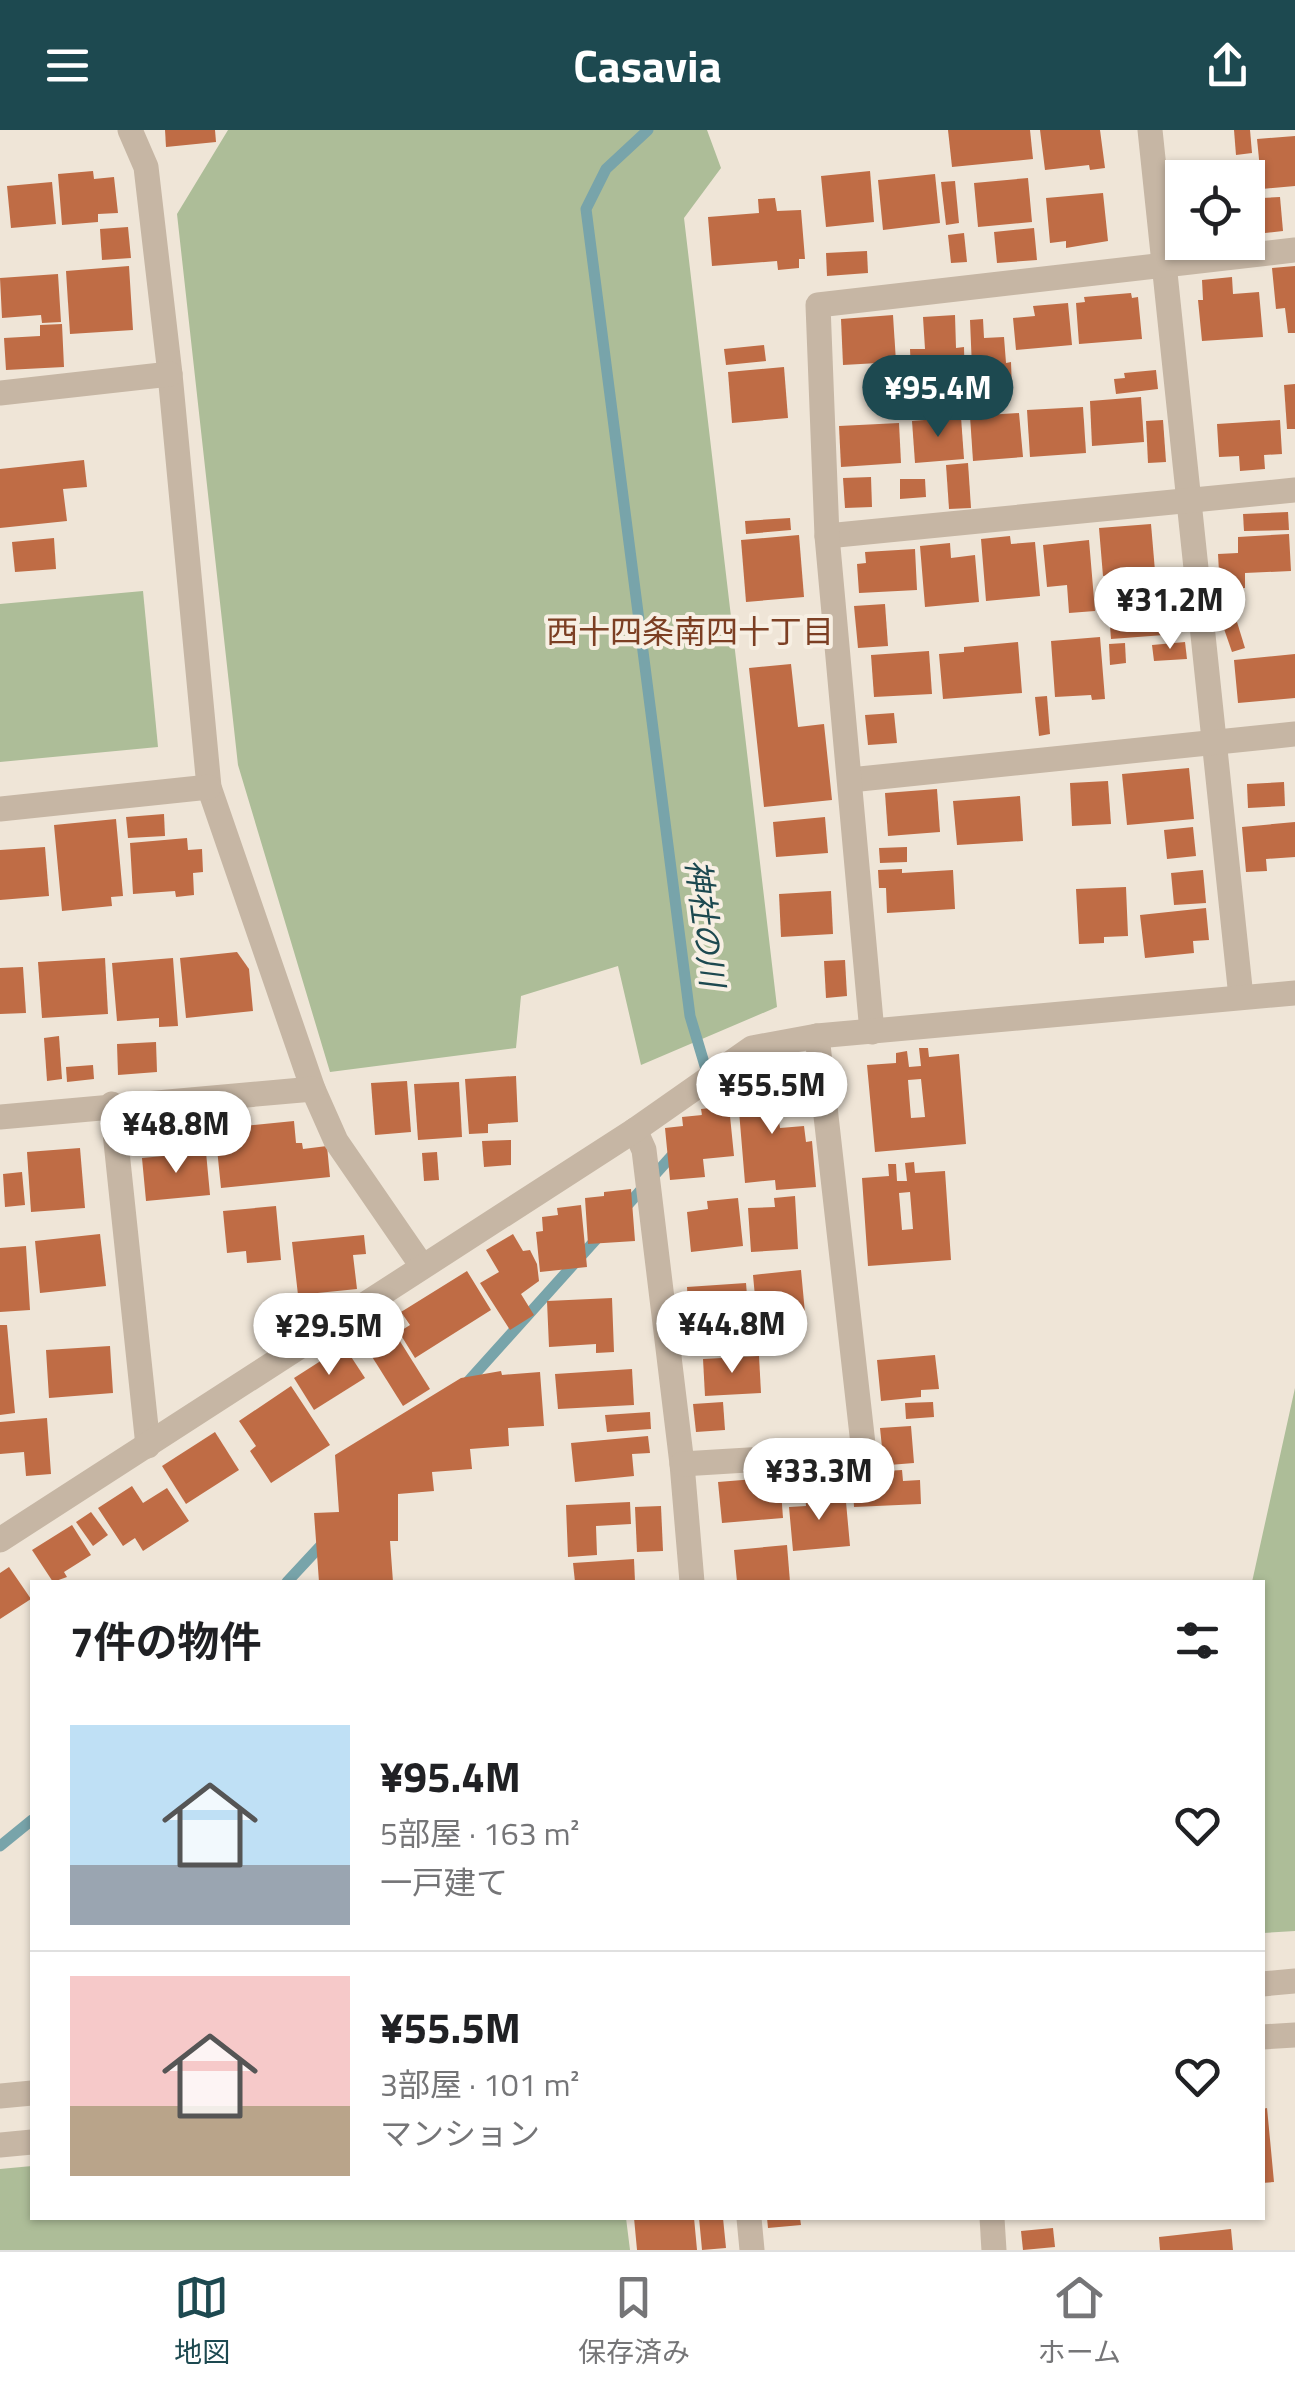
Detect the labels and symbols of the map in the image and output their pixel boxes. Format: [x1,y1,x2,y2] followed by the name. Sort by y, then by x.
[857,355,1019,440] pin: ¥95.4M
[1089,567,1251,652] pin: ¥31.2M
[546,607,834,655] district label: 西十四条南四十丁目
[674,856,738,992] water label: 神社の川
[691,1052,853,1137] pin: ¥55.5M
[95,1091,257,1176] pin: ¥48.8M
[651,1291,813,1376] pin: ¥44.8M
[248,1293,410,1378] pin: ¥29.5M
[738,1438,900,1523] pin: ¥33.3M

